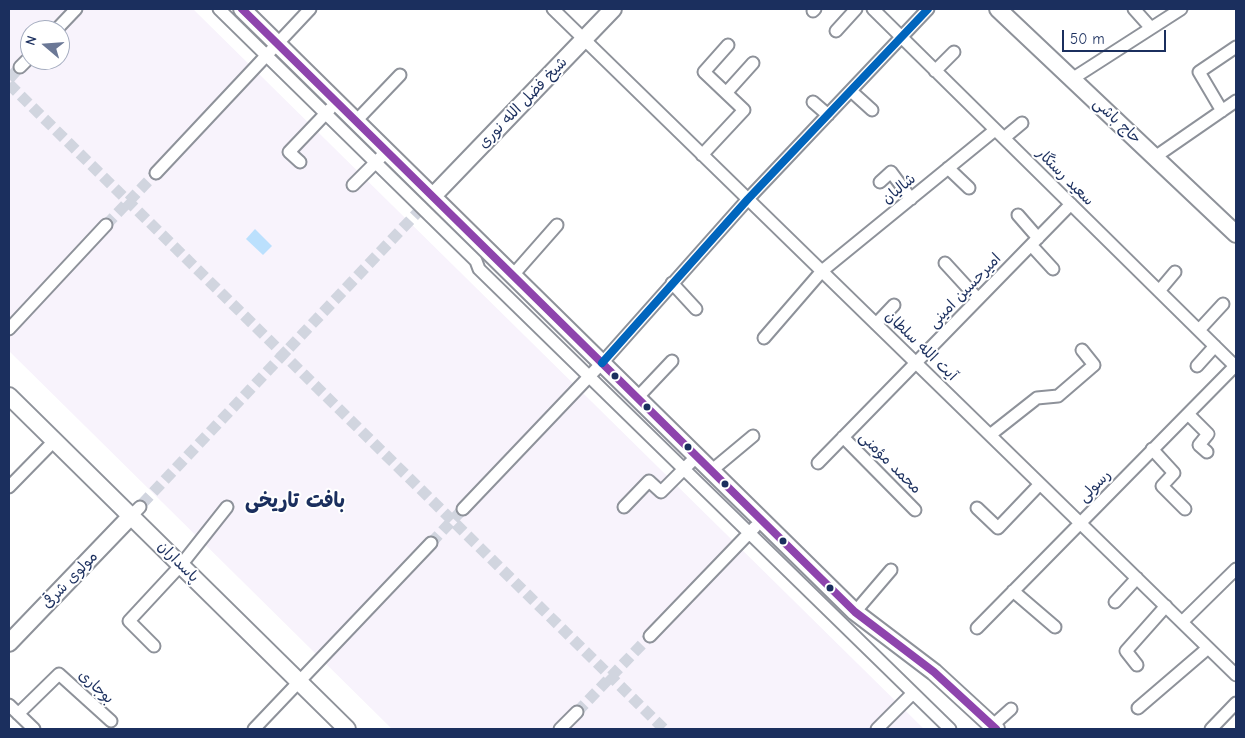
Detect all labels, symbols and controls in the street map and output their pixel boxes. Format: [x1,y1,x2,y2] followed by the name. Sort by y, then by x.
[20,20,70,70] north arrow
[1065,20,1169,52] scale bar
[1070,30,1105,48] text: 50 m
[22,34,41,47] text: N
[475,54,571,152] street label: شیخ فضل الله نوری
[1089,94,1145,148] street label: حاج باشی
[1032,144,1098,210] street label: سعید رستگار
[879,170,919,208] street label: شالیان
[925,250,1005,332] street label: امیرحسین امینی
[881,307,961,385] street label: آیت الله سلطان
[610,371,620,381] unlabelled marker
[642,402,652,412] unlabelled marker
[855,428,925,498] street label: محمد مؤمنی
[683,442,693,452] unlabelled marker
[1075,466,1115,506] street label: رسولی
[720,479,730,489] unlabelled marker
[245,489,345,513] district label: بافت تاریخی
[778,536,788,546] unlabelled marker
[154,538,202,586] street label: پاسداران
[38,548,102,612] street label: مولوی شرقی
[825,583,835,593] unlabelled marker
[75,666,117,708] street label: بوجاری

